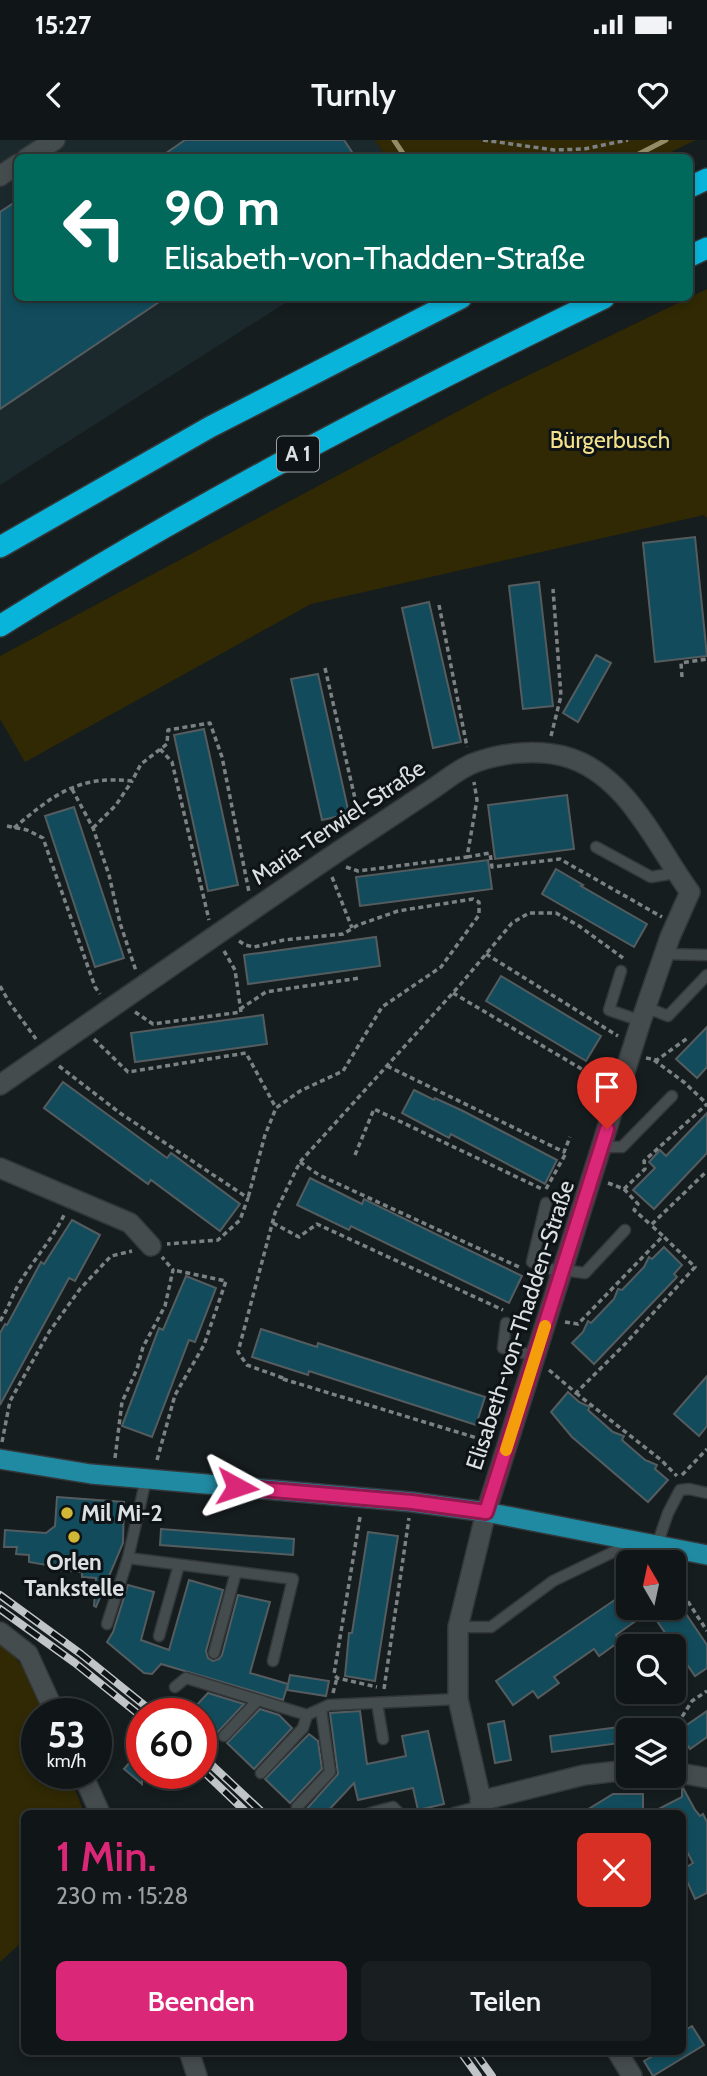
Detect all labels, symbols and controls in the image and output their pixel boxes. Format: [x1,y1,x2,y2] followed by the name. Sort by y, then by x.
[35,9,91,41] text: 15:27
[311,75,396,114] text: Turnly
[35,76,73,114] icon: back
[634,76,672,114] icon: heart
[164,178,280,237] text: 90 m
[49,182,140,273] icon: left
[164,238,585,277] text: Elisabeth-von-Thadden-Straße
[550,426,670,454] park label: Bürgerbusch
[277,436,319,472] road number: A 1
[246,753,430,890] street label: Maria-Terwiel-Straße
[577,1057,637,1129] pin
[588,1068,626,1106] icon: arrive
[460,1177,580,1473] street label: Elisabeth-von-Thadden-Straße
[200,1450,274,1524] position arrow
[81,1499,163,1527] place label: Mil Mi-2
[59,1505,75,1521] marker: Mil Mi-2
[66,1529,82,1545] marker: Orlen Tankstelle
[24,1548,124,1602] place label: Orlen Tankstelle
[616,1550,686,1620] north arrow
[616,1550,686,1788] map controls
[616,1634,686,1704] button: search
[126,1698,217,1789] speed limit sign: 60
[48,1713,85,1756] text: 53
[616,1718,686,1788] button: layers
[47,1750,86,1772] text: km/h
[56,1830,157,1882] text: 1 Min.
[577,1833,651,1907] button: close
[56,1882,188,1910] text: 230 m · 15:28
[56,1961,347,2041] button: Beenden
[361,1961,651,2041] button: Teilen

